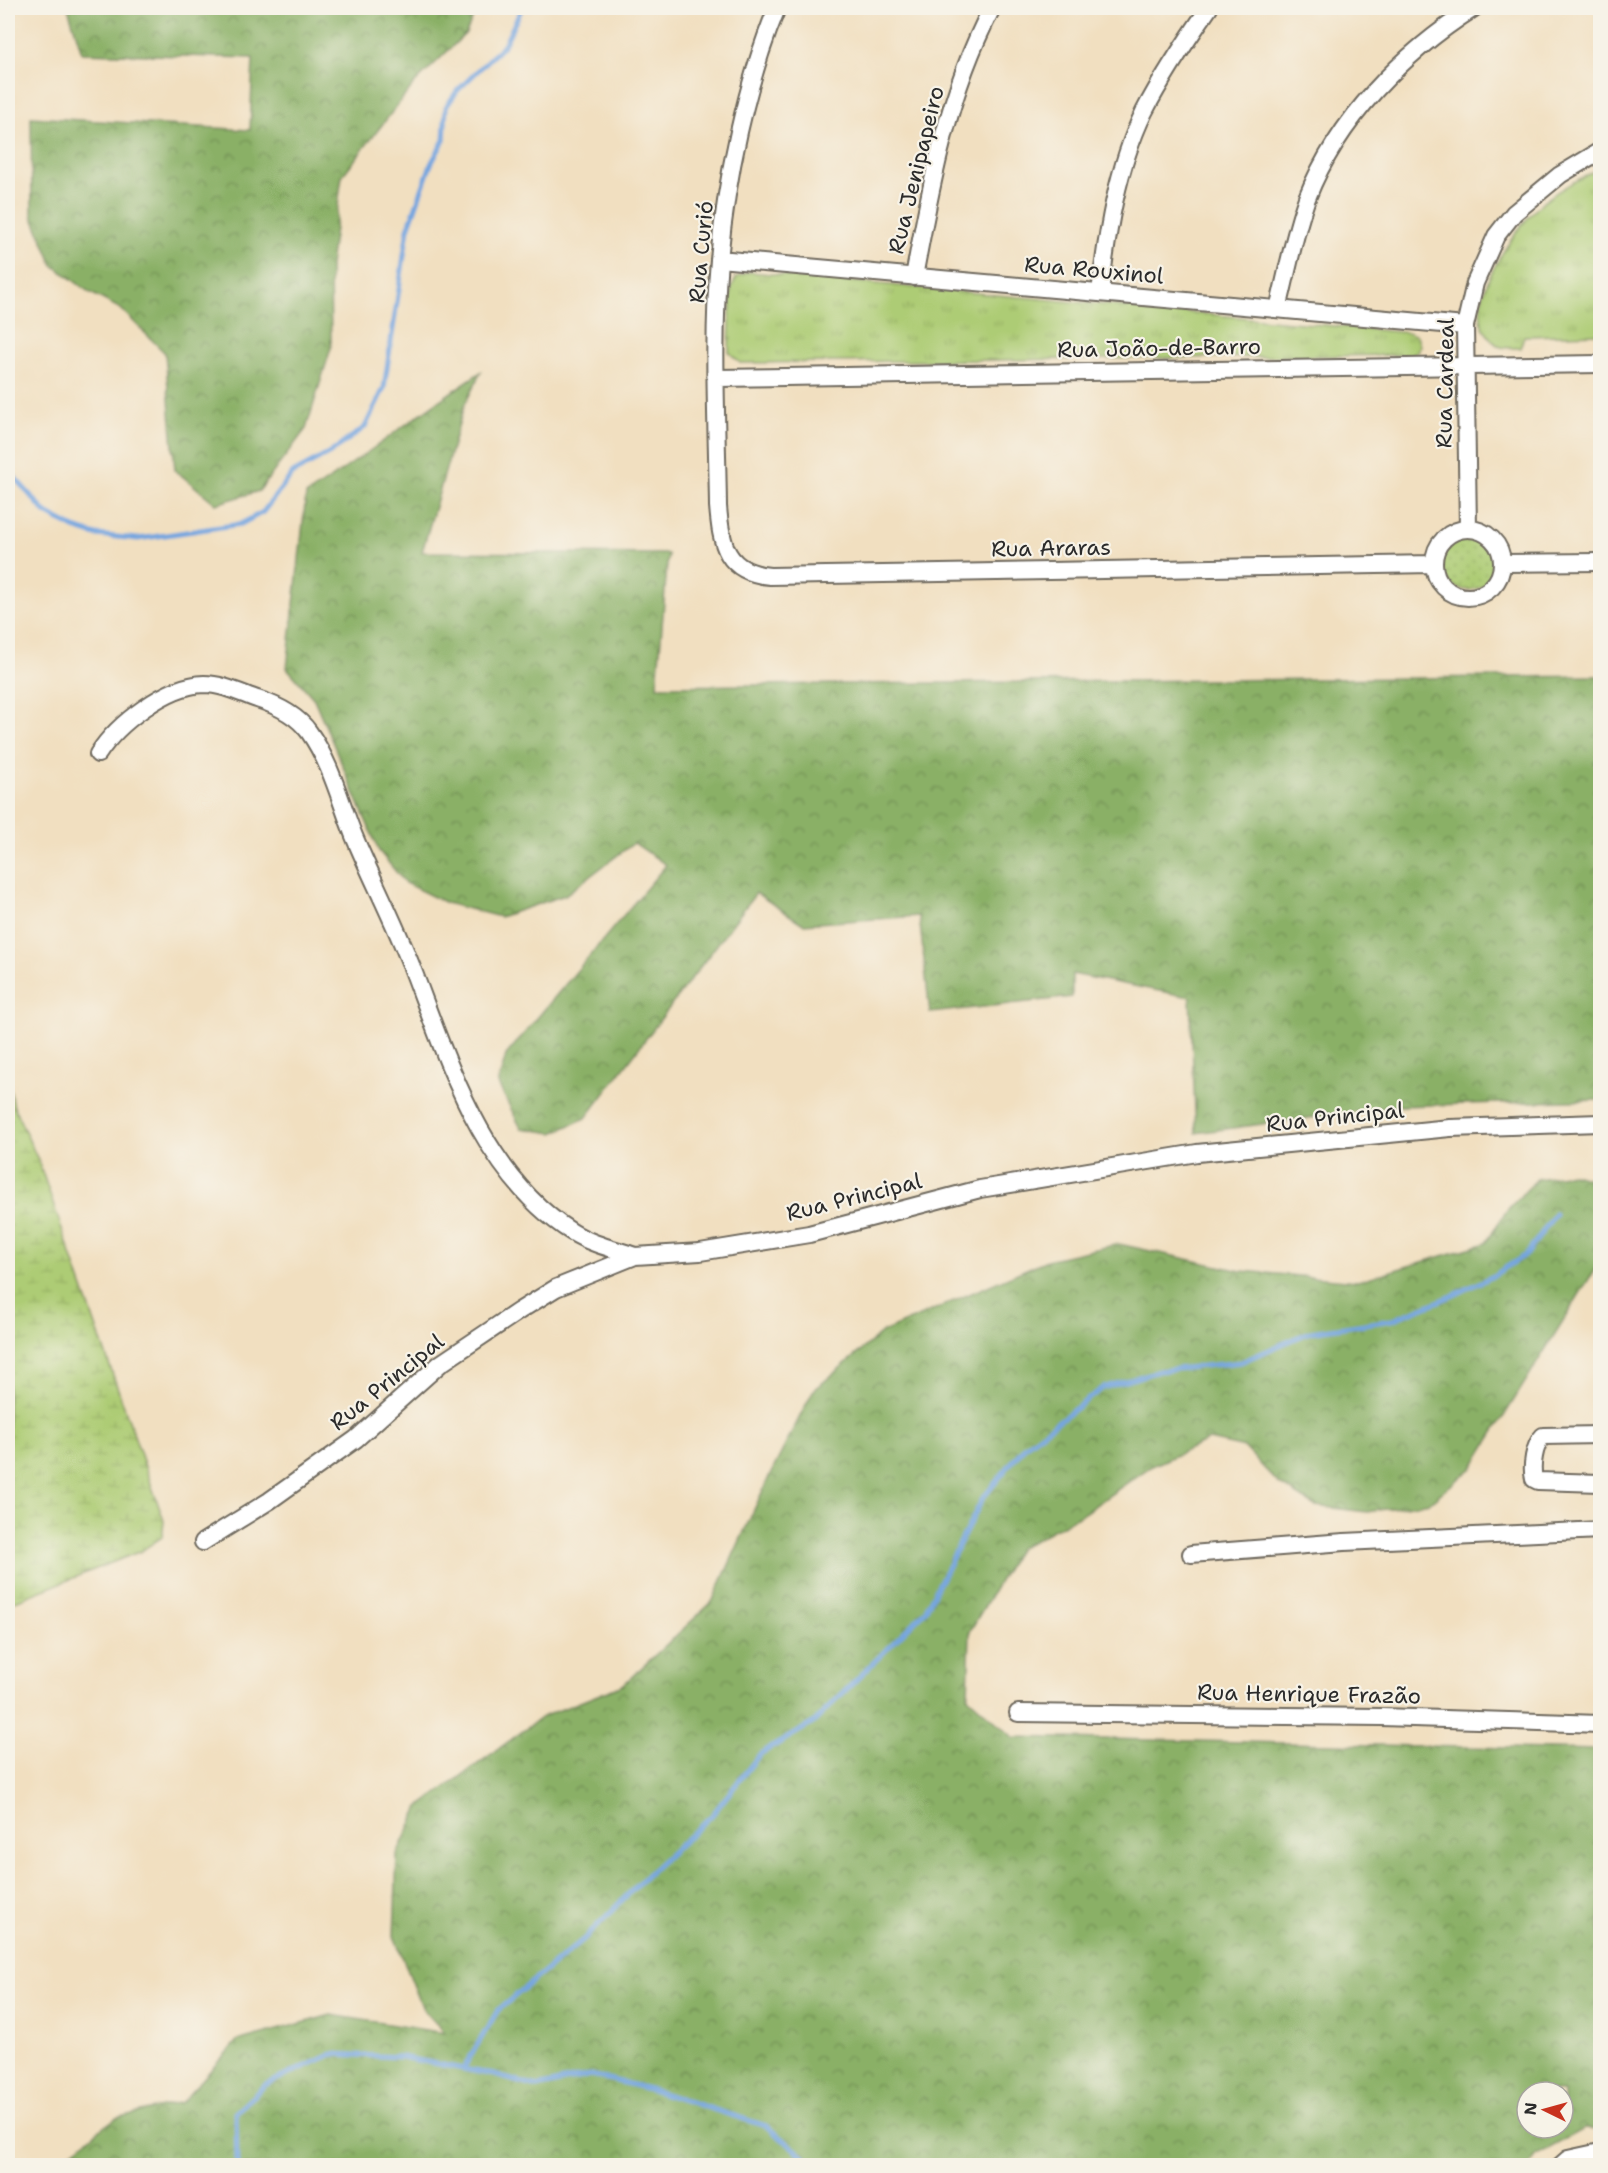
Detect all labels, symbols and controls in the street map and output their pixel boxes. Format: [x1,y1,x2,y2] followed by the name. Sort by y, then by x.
[881,83,951,257] street label: Rua Jenipapeiro
[682,200,720,304] street label: Rua Curió
[1023,249,1165,291] street label: Rua Rouxinol
[1429,317,1461,449] street label: Rua Cardeal
[1057,332,1261,364] street label: Rua João-de-Barro
[991,532,1111,564] street label: Rua Araras
[1264,1095,1406,1139] street label: Rua Principal
[783,1166,925,1228] street label: Rua Principal
[324,1327,450,1437] street label: Rua Principal
[1197,1678,1421,1710] street label: Rua Henrique Frazão
[1515,2080,1575,2140] north arrow
[1520,2102,1542,2116] text: N

